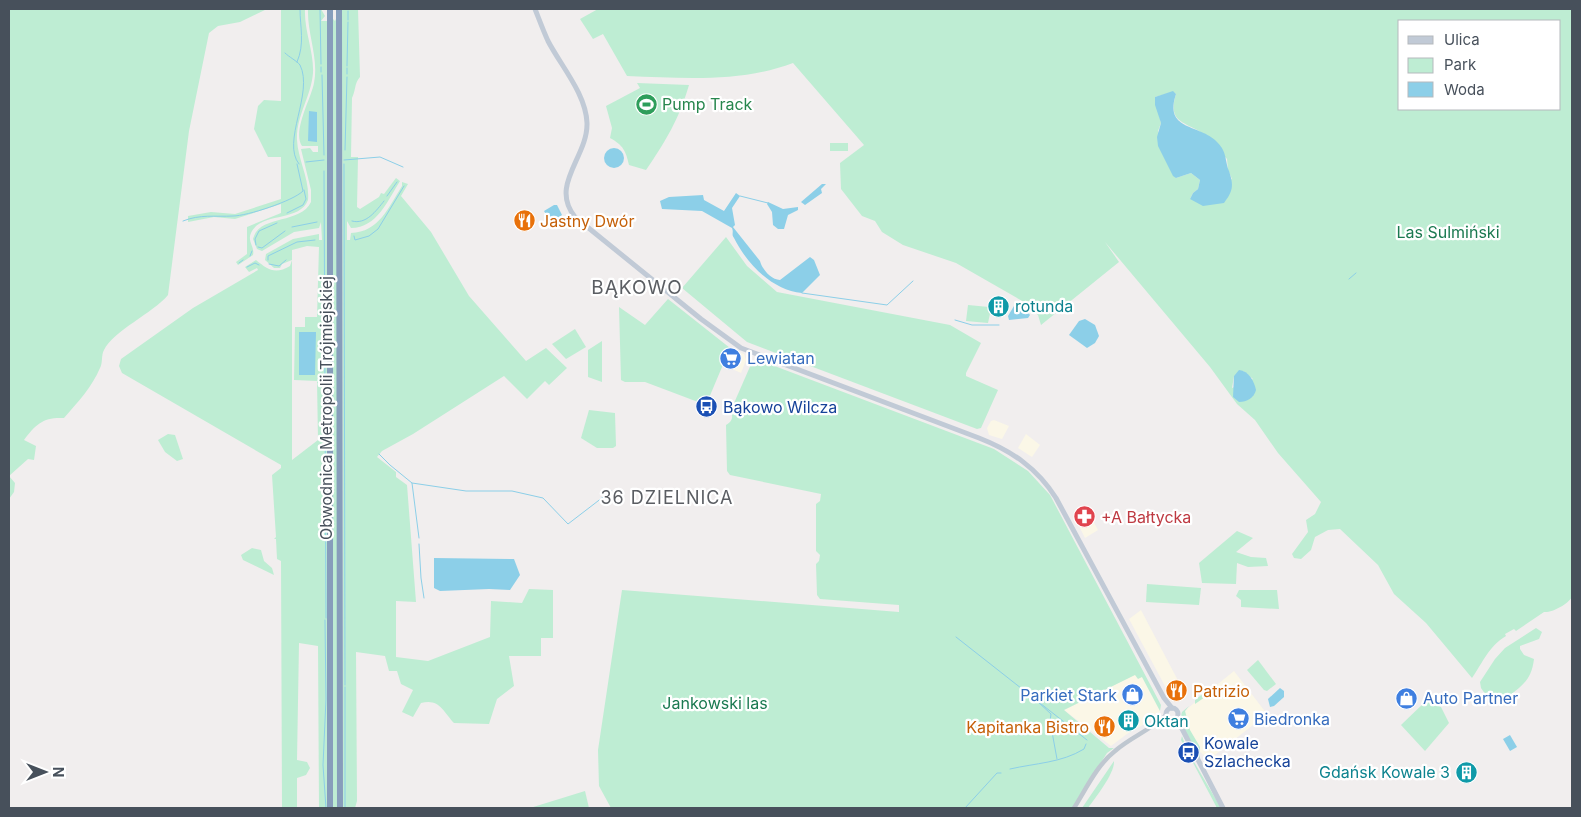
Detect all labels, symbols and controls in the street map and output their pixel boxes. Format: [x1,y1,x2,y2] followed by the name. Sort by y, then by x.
[1398,20,1561,110] legend
[1444,30,1480,49] text: Ulica
[1444,55,1477,74] text: Park
[1444,80,1485,99] text: Woda
[634,92,658,116] sports icon: Pump Track
[662,94,753,114] place label: Pump Track
[512,209,536,233] restaurant icon: Jastny Dwór
[540,211,634,231] place label: Jastny Dwór
[1396,222,1500,242] park label: Las Sulmiński
[316,276,336,540] street label: Obwodnica Metropolii Trójmiejskiej
[591,276,683,299] district label: BĄKOWO
[987,294,1011,318] building icon: rotunda
[1015,296,1073,316] place label: rotunda
[719,346,743,370] supermarket icon: Lewiatan
[747,348,815,368] place label: Lewiatan
[695,395,719,419] bus stop icon: Bąkowo Wilcza
[723,397,837,417] place label: Bąkowo Wilcza
[600,487,734,508] district label: 36 DZIELNICA
[1073,505,1097,529] pharmacy icon: +A Bałtycka
[1101,507,1191,527] place label: +A Bałtycka
[1165,679,1189,703] restaurant icon: Patrizio
[1193,681,1250,701] place label: Patrizio
[1121,683,1145,707] shop icon: Parkiet Stark
[1020,685,1117,705] place label: Parkiet Stark
[1395,686,1419,710] shop icon: Auto Partner
[1423,688,1518,708] place label: Auto Partner
[662,693,768,713] park label: Jankowski las
[1226,707,1250,731] supermarket icon: Biedronka
[1116,709,1140,733] building icon: Oktan
[1254,709,1330,729] place label: Biedronka
[1144,711,1189,731] place label: Oktan
[1093,715,1117,739] restaurant icon: Kapitanka Bistro
[966,717,1089,737] place label: Kapitanka Bistro
[1204,733,1291,771] place label: Kowale Szlachecka
[1176,740,1200,764] bus stop icon: Kowale Szlachecka
[20,747,70,797] north arrow
[1454,760,1478,784] building icon: Gdańsk Kowale 3
[1319,762,1450,782] place label: Gdańsk Kowale 3
[50,767,67,777] text: N

